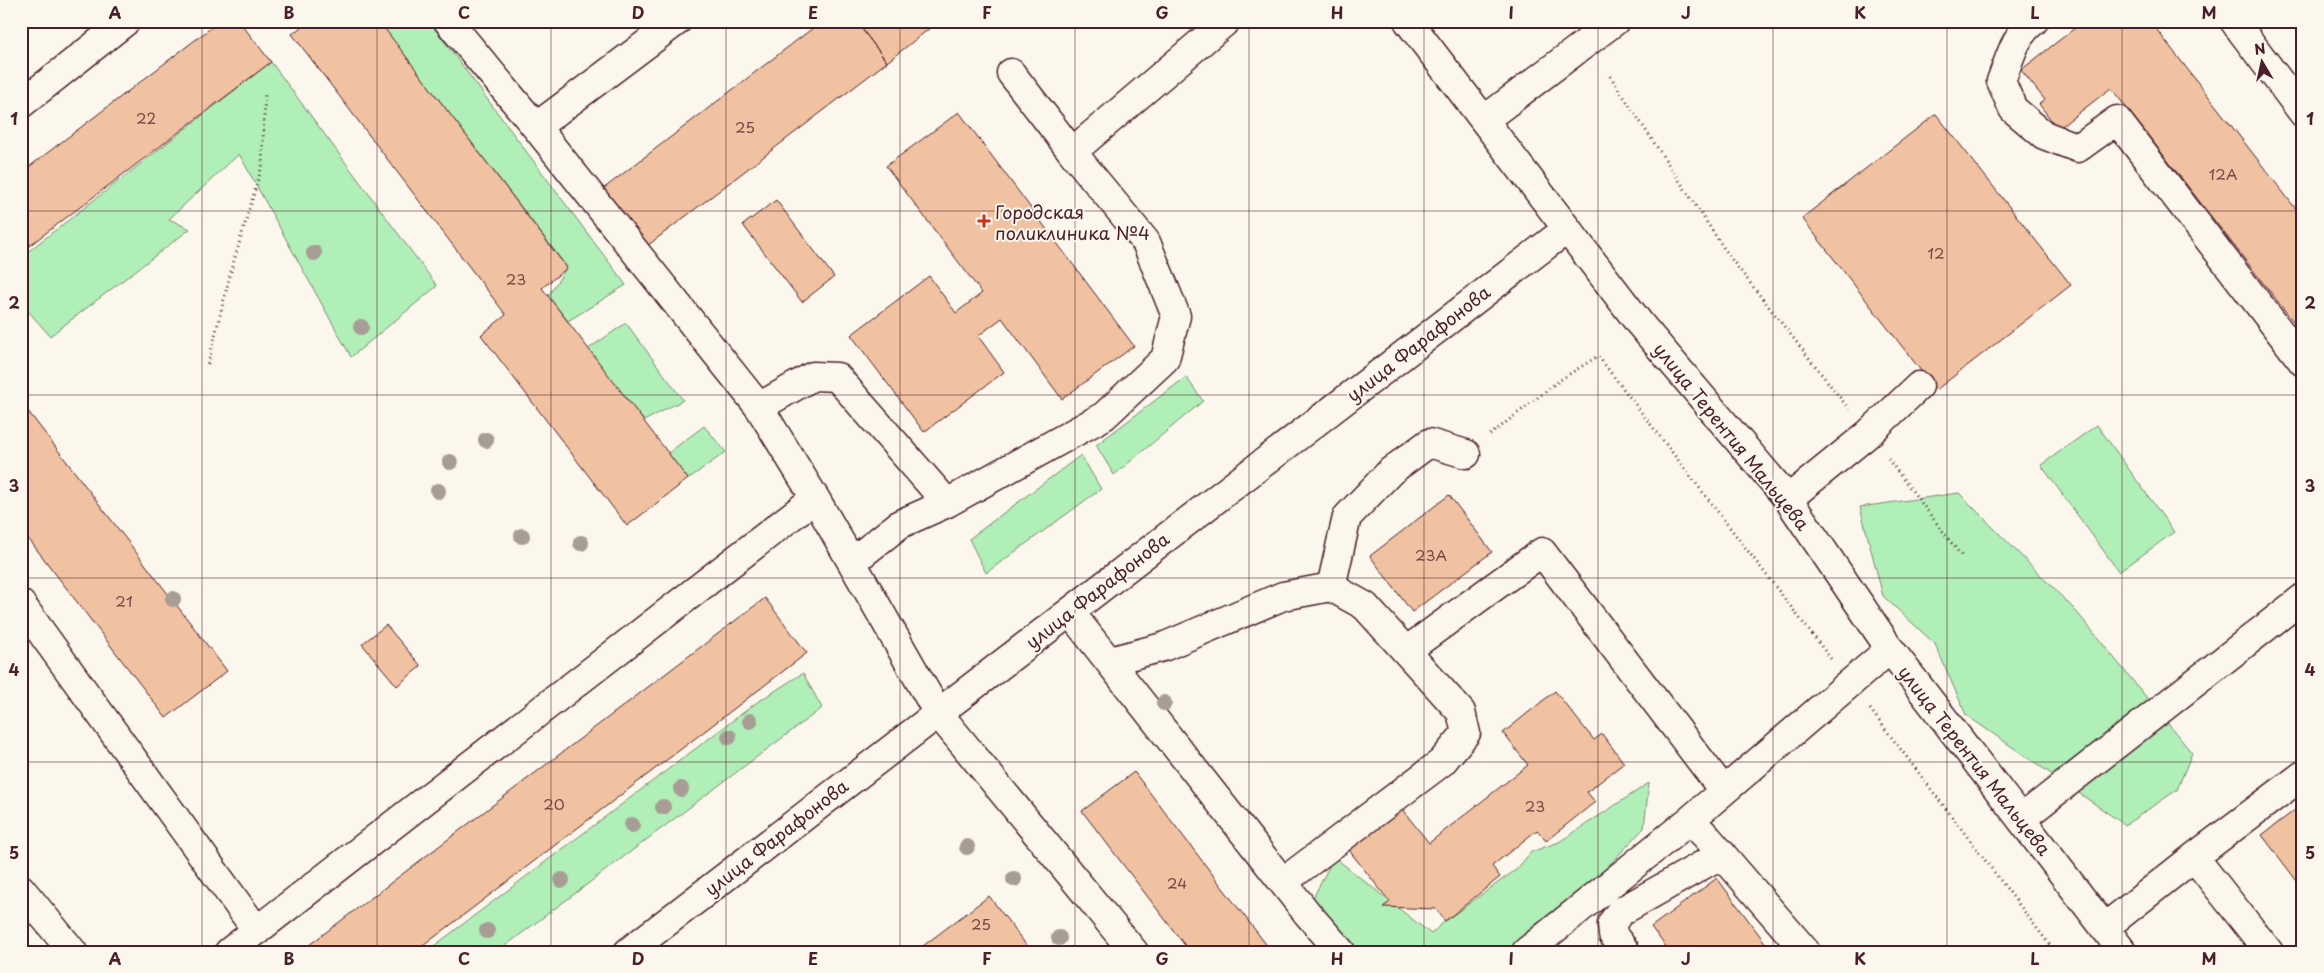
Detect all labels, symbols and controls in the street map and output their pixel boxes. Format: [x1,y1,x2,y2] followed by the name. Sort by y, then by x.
[109,0,122,24] text: A
[284,0,295,24] text: B
[458,0,470,24] text: C
[632,0,644,24] text: D
[808,0,818,24] text: E
[982,0,992,24] text: F
[1155,0,1169,24] text: G
[1331,0,1343,24] text: H
[1508,0,1514,24] text: I
[1681,0,1691,24] text: J
[1854,0,1866,24] text: K
[2030,0,2040,24] text: L
[2201,0,2217,24] text: M
[2253,37,2267,60] text: N
[2236,38,2286,88] north arrow
[10,106,18,130] text: 1
[136,106,156,129] house number: 22
[2306,106,2314,130] text: 1
[735,115,755,138] house number: 25
[2209,162,2237,185] house number: 12А
[995,198,1150,246] place label: Городская поликлиника №4
[977,214,991,228] marker: Городская поликлиника №4
[1927,241,1945,264] house number: 12
[506,267,526,290] house number: 23
[1340,278,1496,408] street label: улица Фарафонова
[8,290,20,314] text: 2
[2304,290,2316,314] text: 2
[1648,336,1817,536] street label: улица Терентия Мальцева
[9,473,19,497] text: 3
[2305,473,2315,497] text: 3
[1019,525,1175,655] street label: улица Фарафонова
[1415,543,1447,566] house number: 23А
[115,589,133,612] house number: 21
[9,657,20,681] text: 4
[2305,657,2316,681] text: 4
[1892,659,2058,861] street label: улица Терентия Мальцева
[698,772,854,902] street label: улица Фарафонова
[543,792,565,815] house number: 20
[1525,794,1545,817] house number: 23
[9,840,19,864] text: 5
[2305,840,2315,864] text: 5
[1167,871,1187,894] house number: 24
[971,912,991,935] house number: 25
[109,946,122,970] text: A
[284,946,295,970] text: B
[458,946,470,970] text: C
[632,946,644,970] text: D
[808,946,818,970] text: E
[982,946,992,970] text: F
[1155,946,1169,970] text: G
[1331,946,1343,970] text: H
[1508,946,1514,970] text: I
[1681,946,1691,970] text: J
[1854,946,1866,970] text: K
[2030,946,2040,970] text: L
[2201,946,2217,970] text: M

